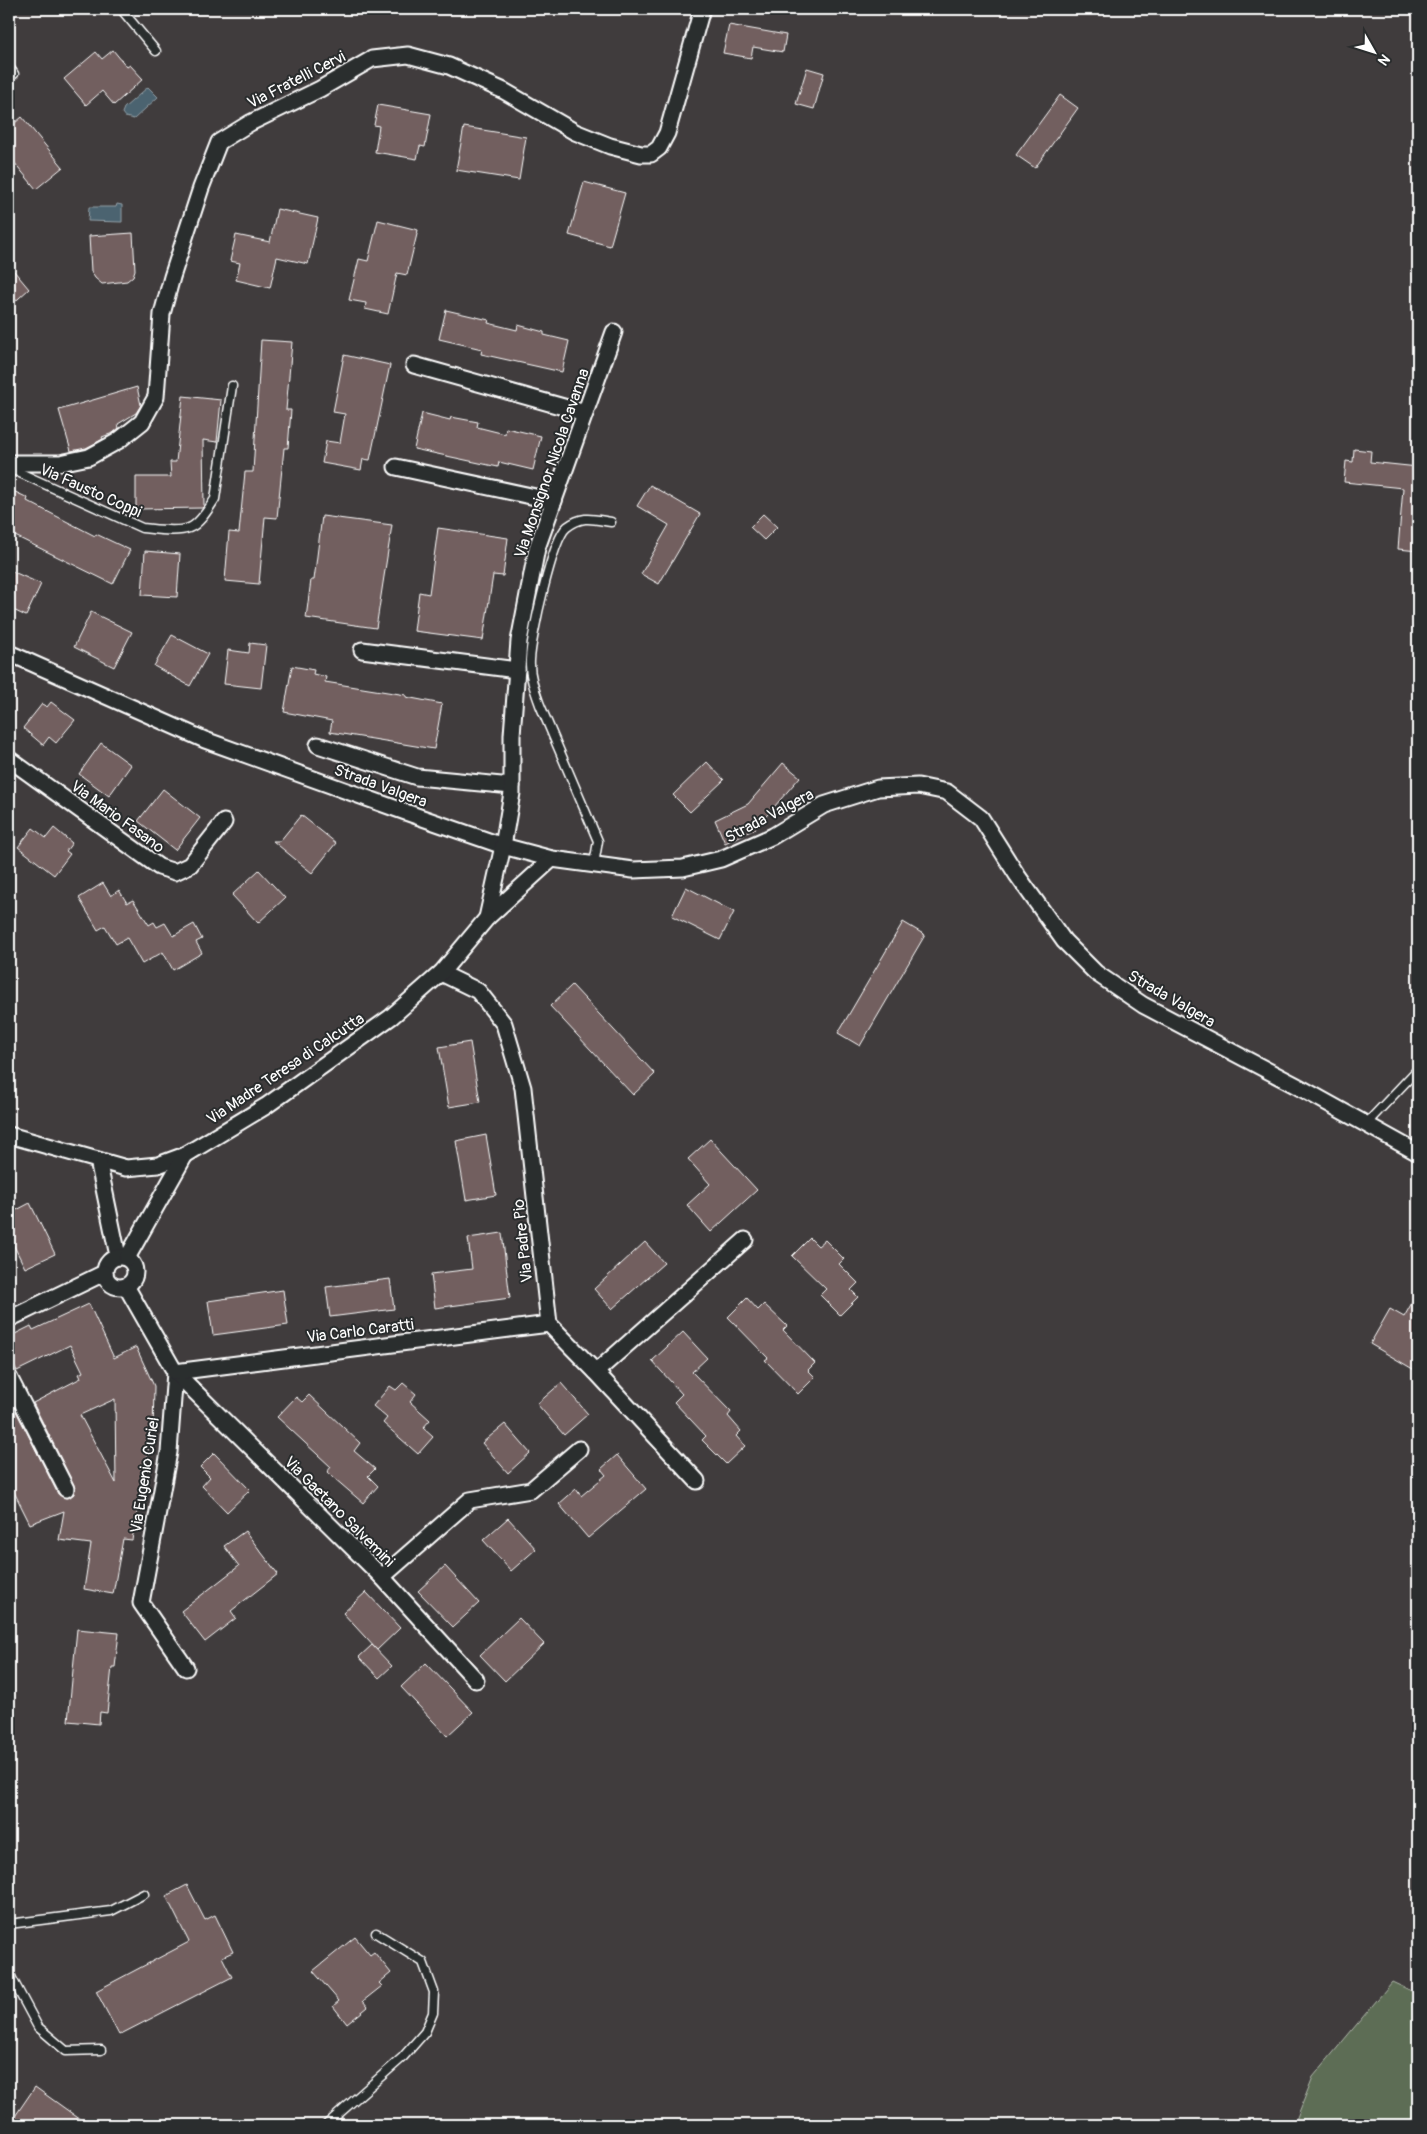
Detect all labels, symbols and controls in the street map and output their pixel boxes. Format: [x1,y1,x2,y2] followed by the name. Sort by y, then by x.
[1350,28,1400,78] north arrow
[244,47,349,113] street label: Via Fratelli Cervi
[1374,51,1393,69] text: N
[510,366,594,561] street label: Via Monsignor Nicola Cavanna
[37,460,145,522] street label: Via Fausto Coppi
[331,760,430,812] street label: Strada Valgera
[67,776,169,858] street label: Via Mario Fasano
[722,784,817,848] street label: Strada Valgera
[1124,966,1219,1032] street label: Strada Valgera
[203,1009,368,1129] street label: Via Madre Teresa di Calcutta
[509,1198,537,1284] street label: Via Padre Pio
[305,1314,415,1347] street label: Via Carlo Caratti
[126,1416,164,1535] street label: Via Eugenio Curiel
[280,1452,399,1571] street label: Via Gaetano Salvemini

